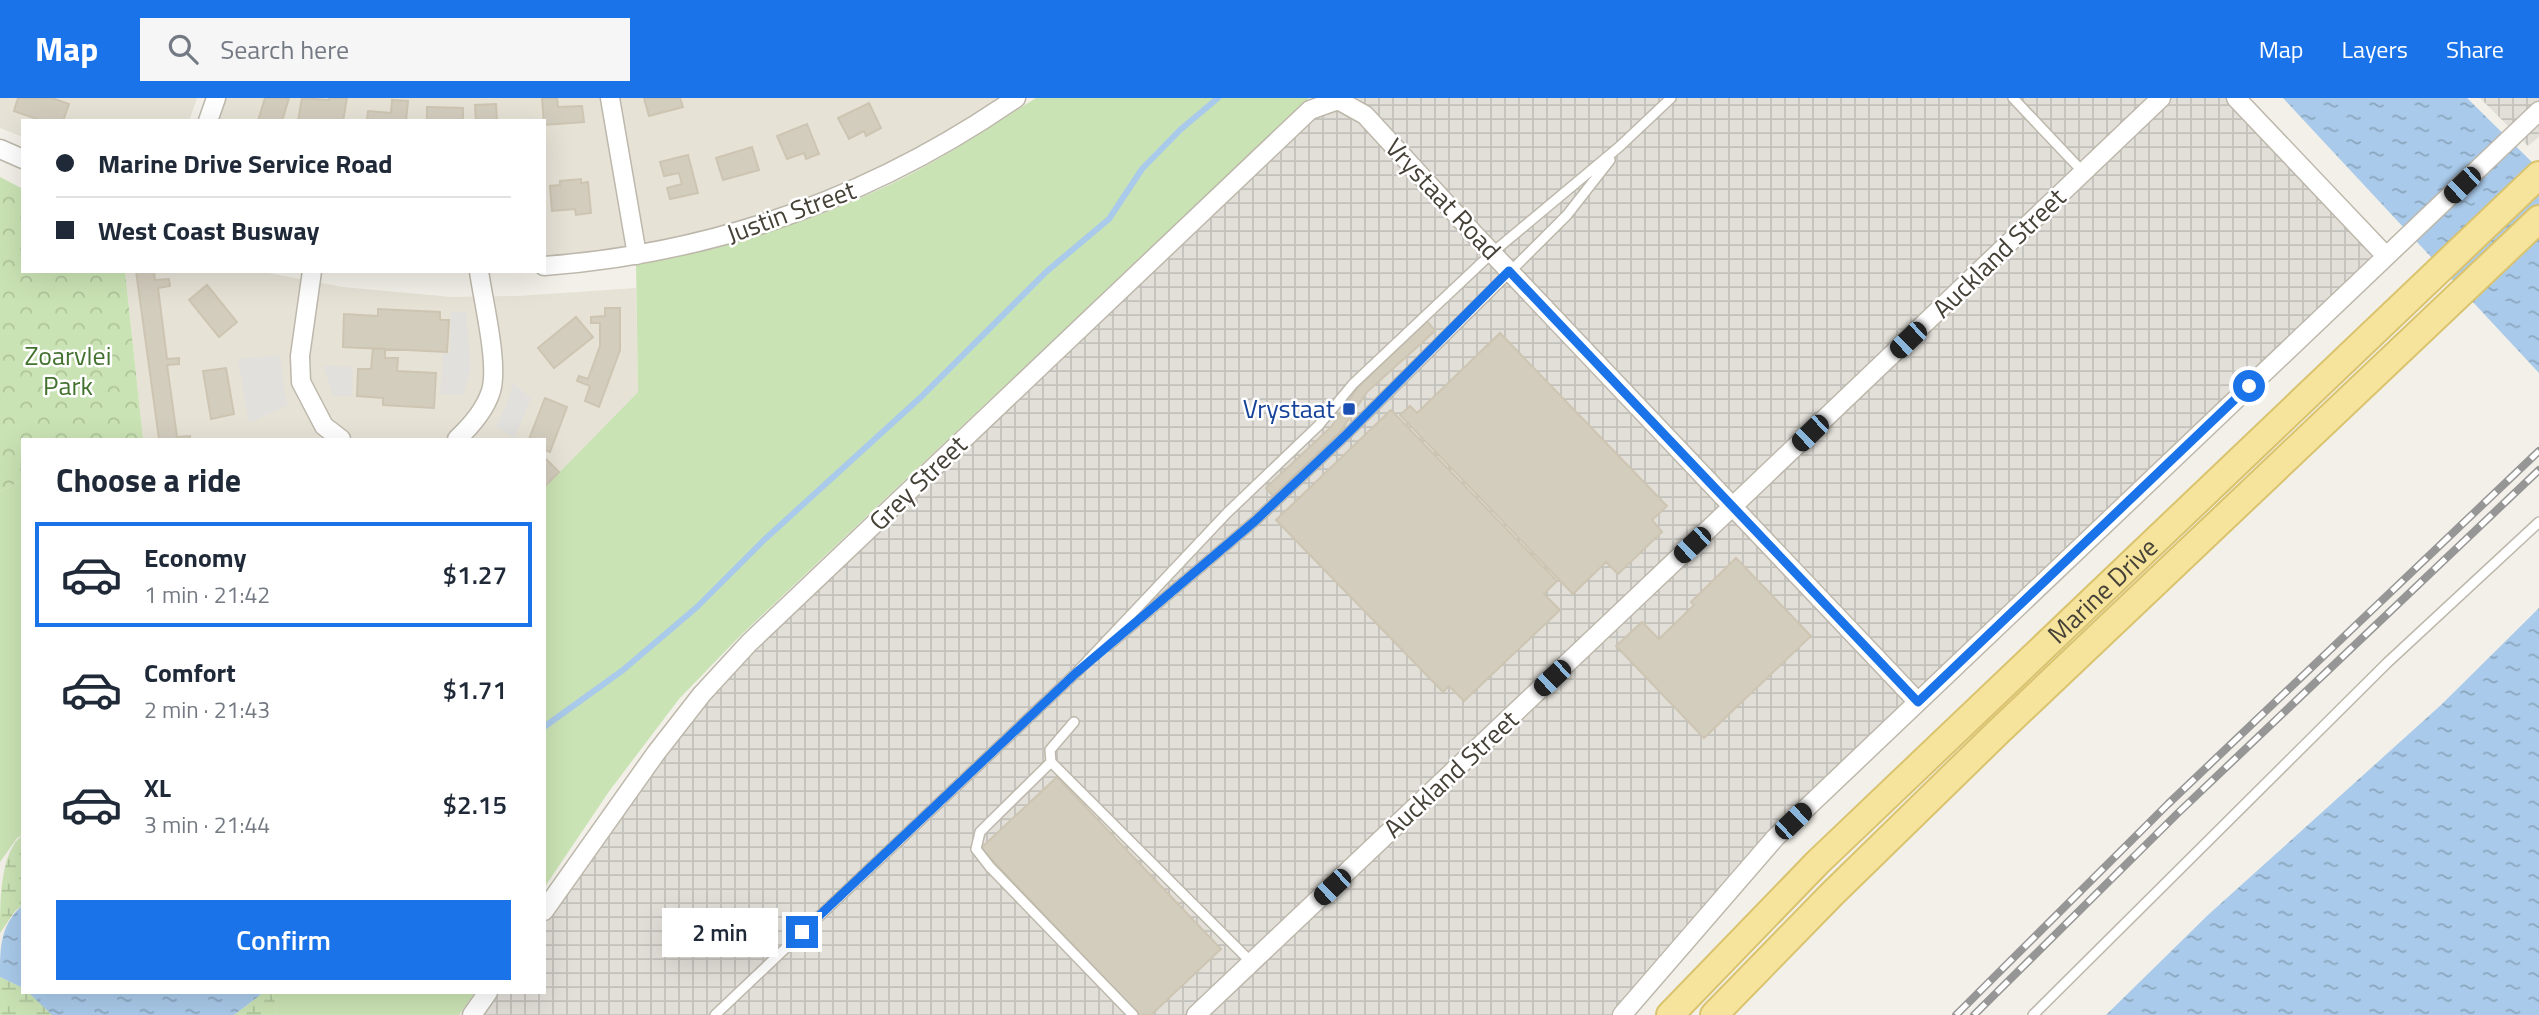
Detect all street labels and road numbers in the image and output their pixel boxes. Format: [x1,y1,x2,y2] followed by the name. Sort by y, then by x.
[1377,129,1510,268] street label: Vrystaat Road
[721,170,861,253] street label: Justin Street
[1923,179,2074,327] street label: Auckland Street
[860,426,975,539] street label: Grey Street
[2038,528,2166,653] street label: Marine Drive
[1374,701,1527,847] street label: Auckland Street

